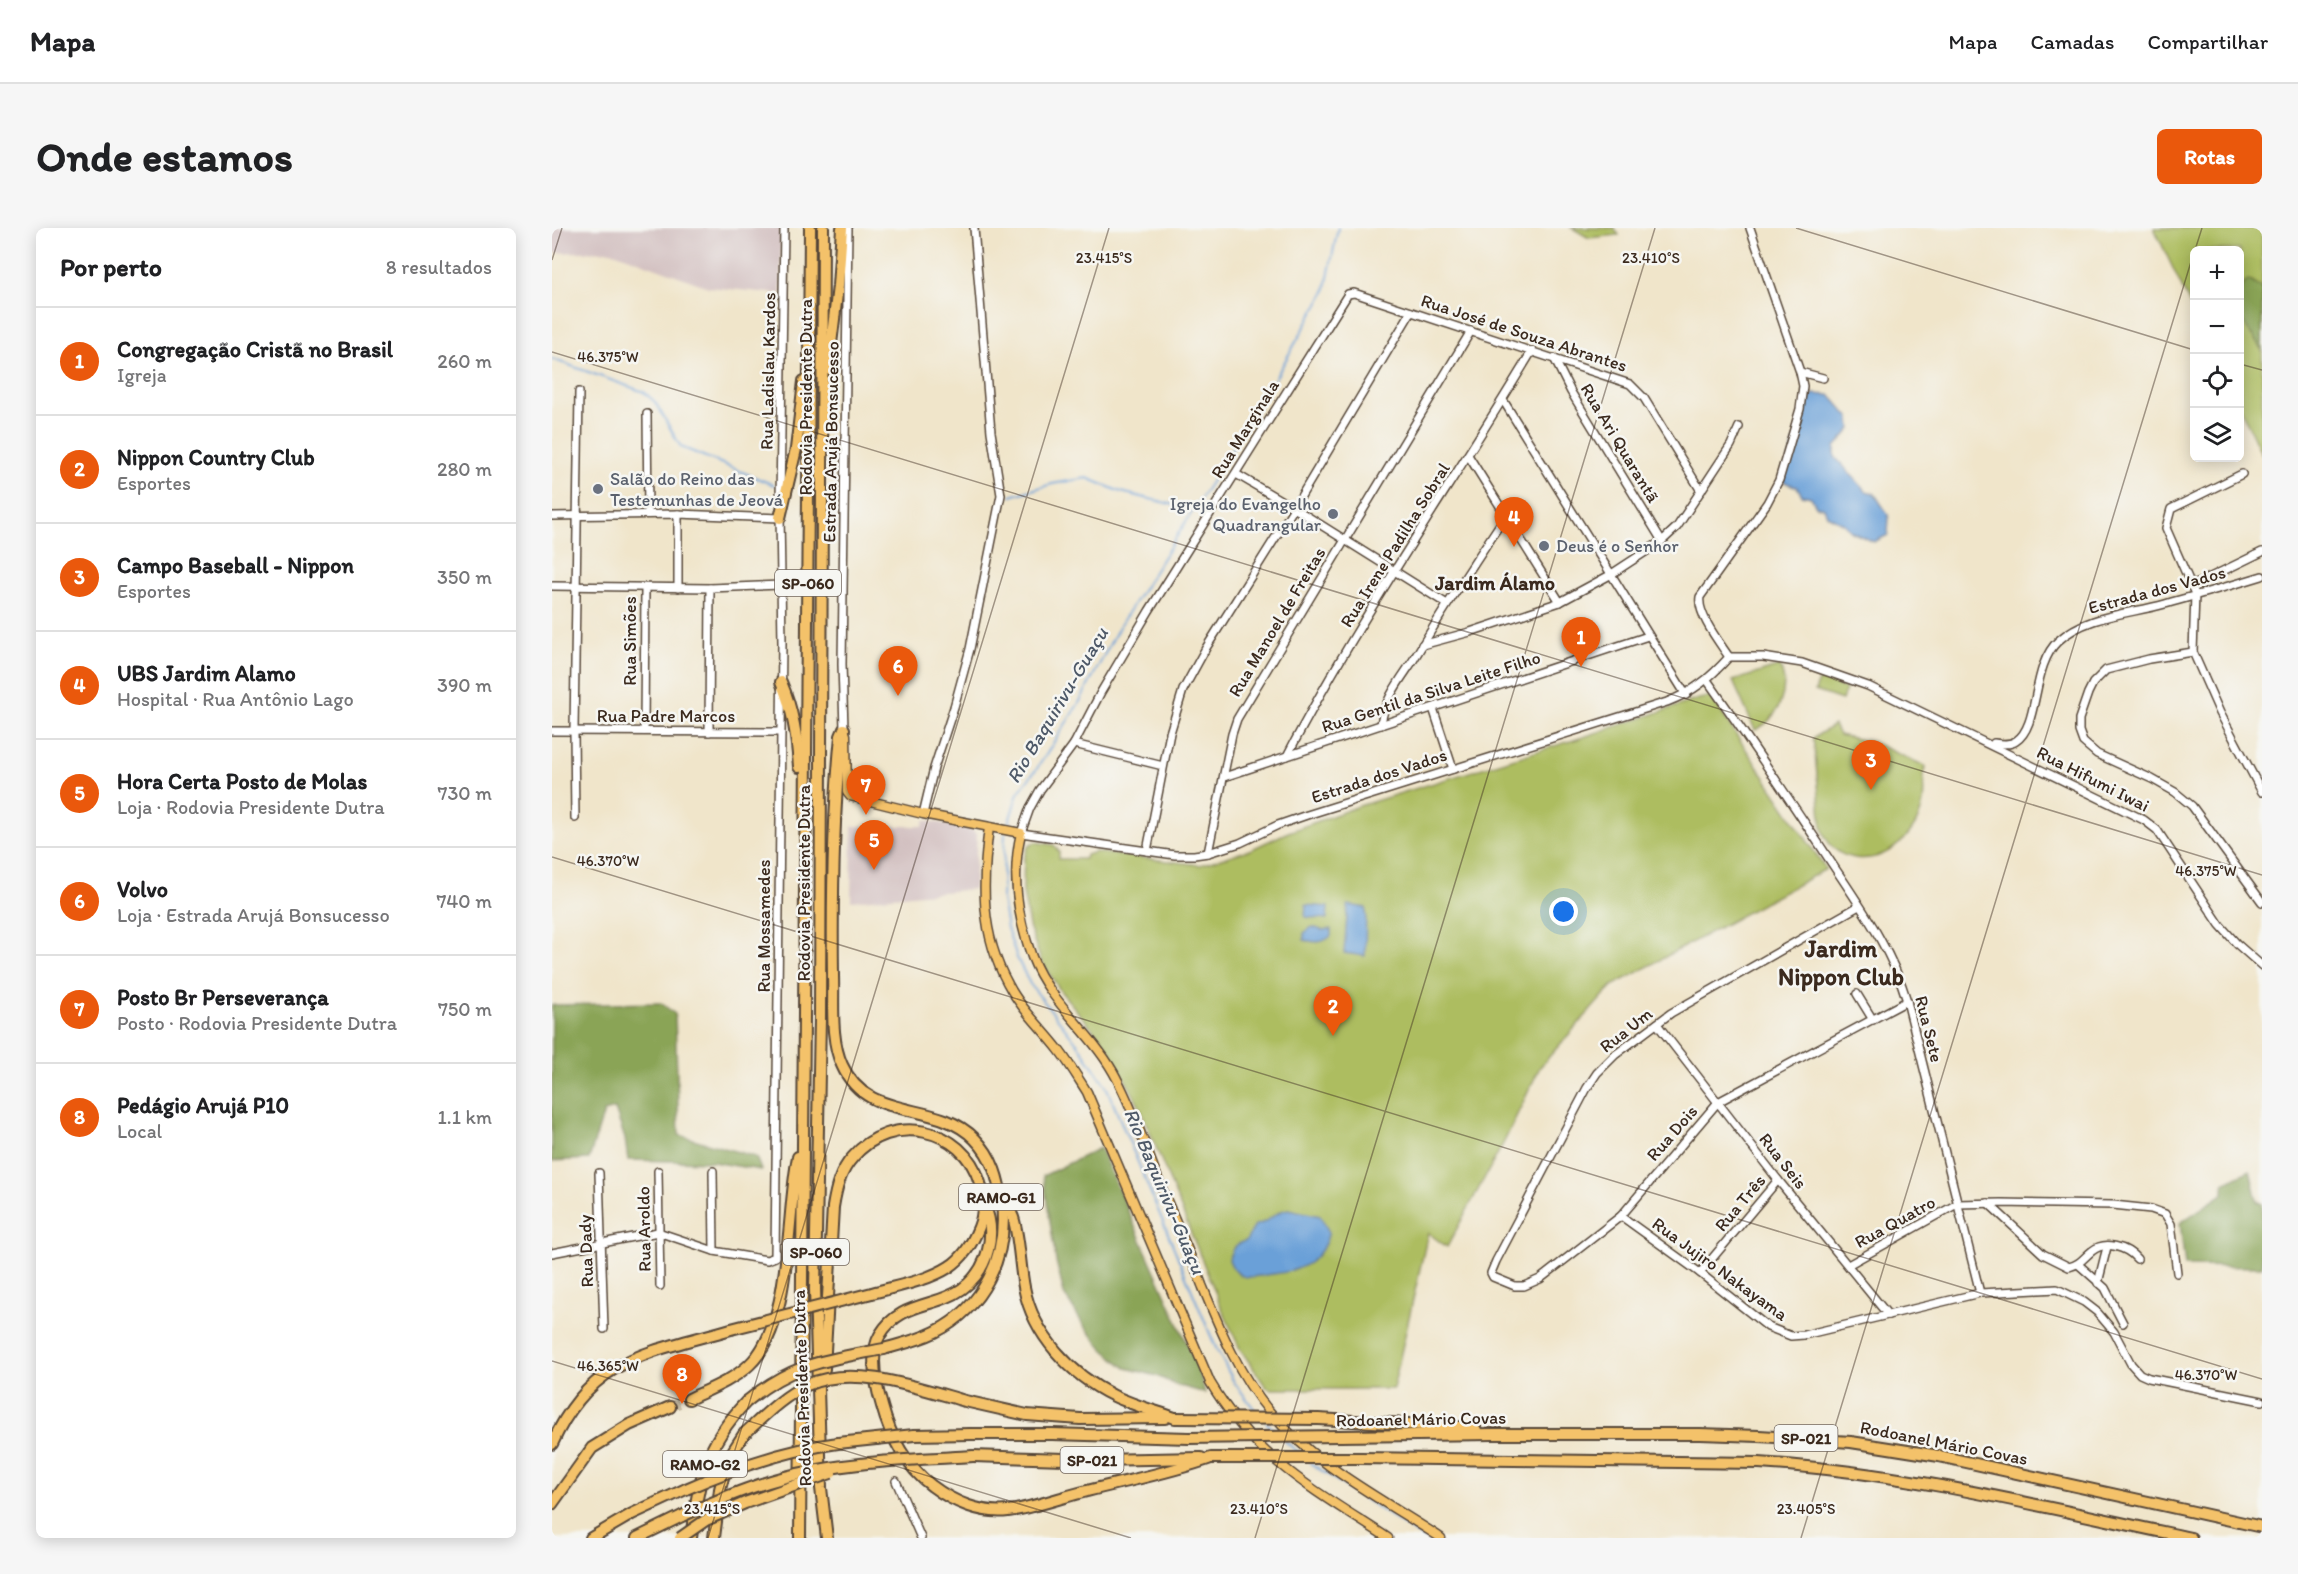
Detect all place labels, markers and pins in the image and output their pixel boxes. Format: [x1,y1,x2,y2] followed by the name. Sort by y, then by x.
[610,468,784,511] place label: Salão do Reino das Testemunhas de Jeová
[591,482,605,496] marker: Salão do Reino das Testemunhas de Jeová
[1170,493,1322,536] place label: Igreja do Evangelho Quadrangular
[1494,498,1534,547] pin: 4
[1326,507,1340,521] marker: Igreja do Evangelho Quadrangular
[1556,535,1679,557] place label: Deus é o Senhor
[1537,539,1551,553] marker: Deus é o Senhor
[1562,618,1600,667] pin: 1
[878,646,918,696] pin: 6
[1852,740,1890,790] pin: 3
[846,766,886,815] pin: 7
[854,820,894,870] pin: 5
[1314,986,1352,1036] pin: 2
[662,1354,702,1404] pin: 8

